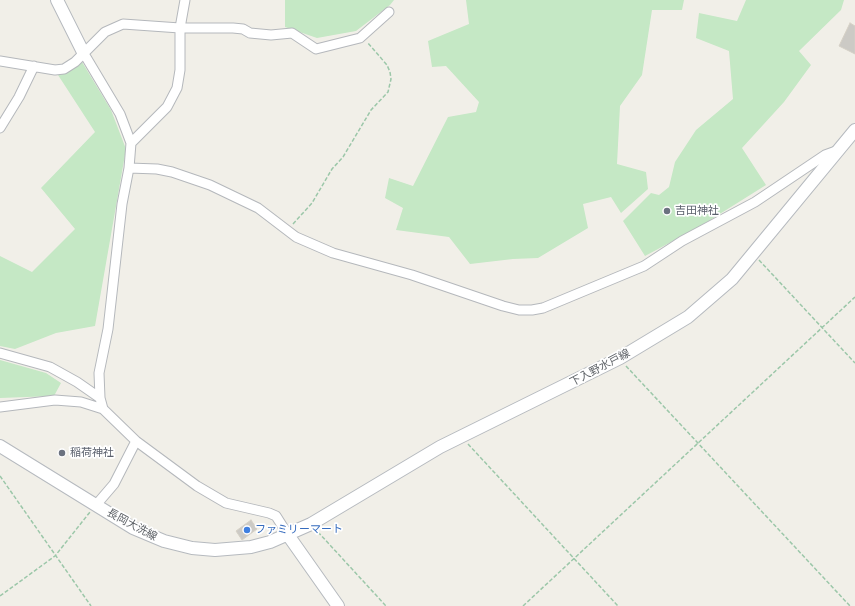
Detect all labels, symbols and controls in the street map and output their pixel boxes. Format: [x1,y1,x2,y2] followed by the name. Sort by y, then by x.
[675,204,719,218] place label: 吉田神社
[662,206,672,216] marker: 吉田神社
[568,347,632,389] street label: 下入野水戸線
[70,446,114,460] place label: 稲荷神社
[57,448,67,458] marker: 稲荷神社
[105,506,159,544] street label: 長岡大洗線
[255,523,343,537] place label: ファミリーマート
[242,525,252,535] marker: ファミリーマート

